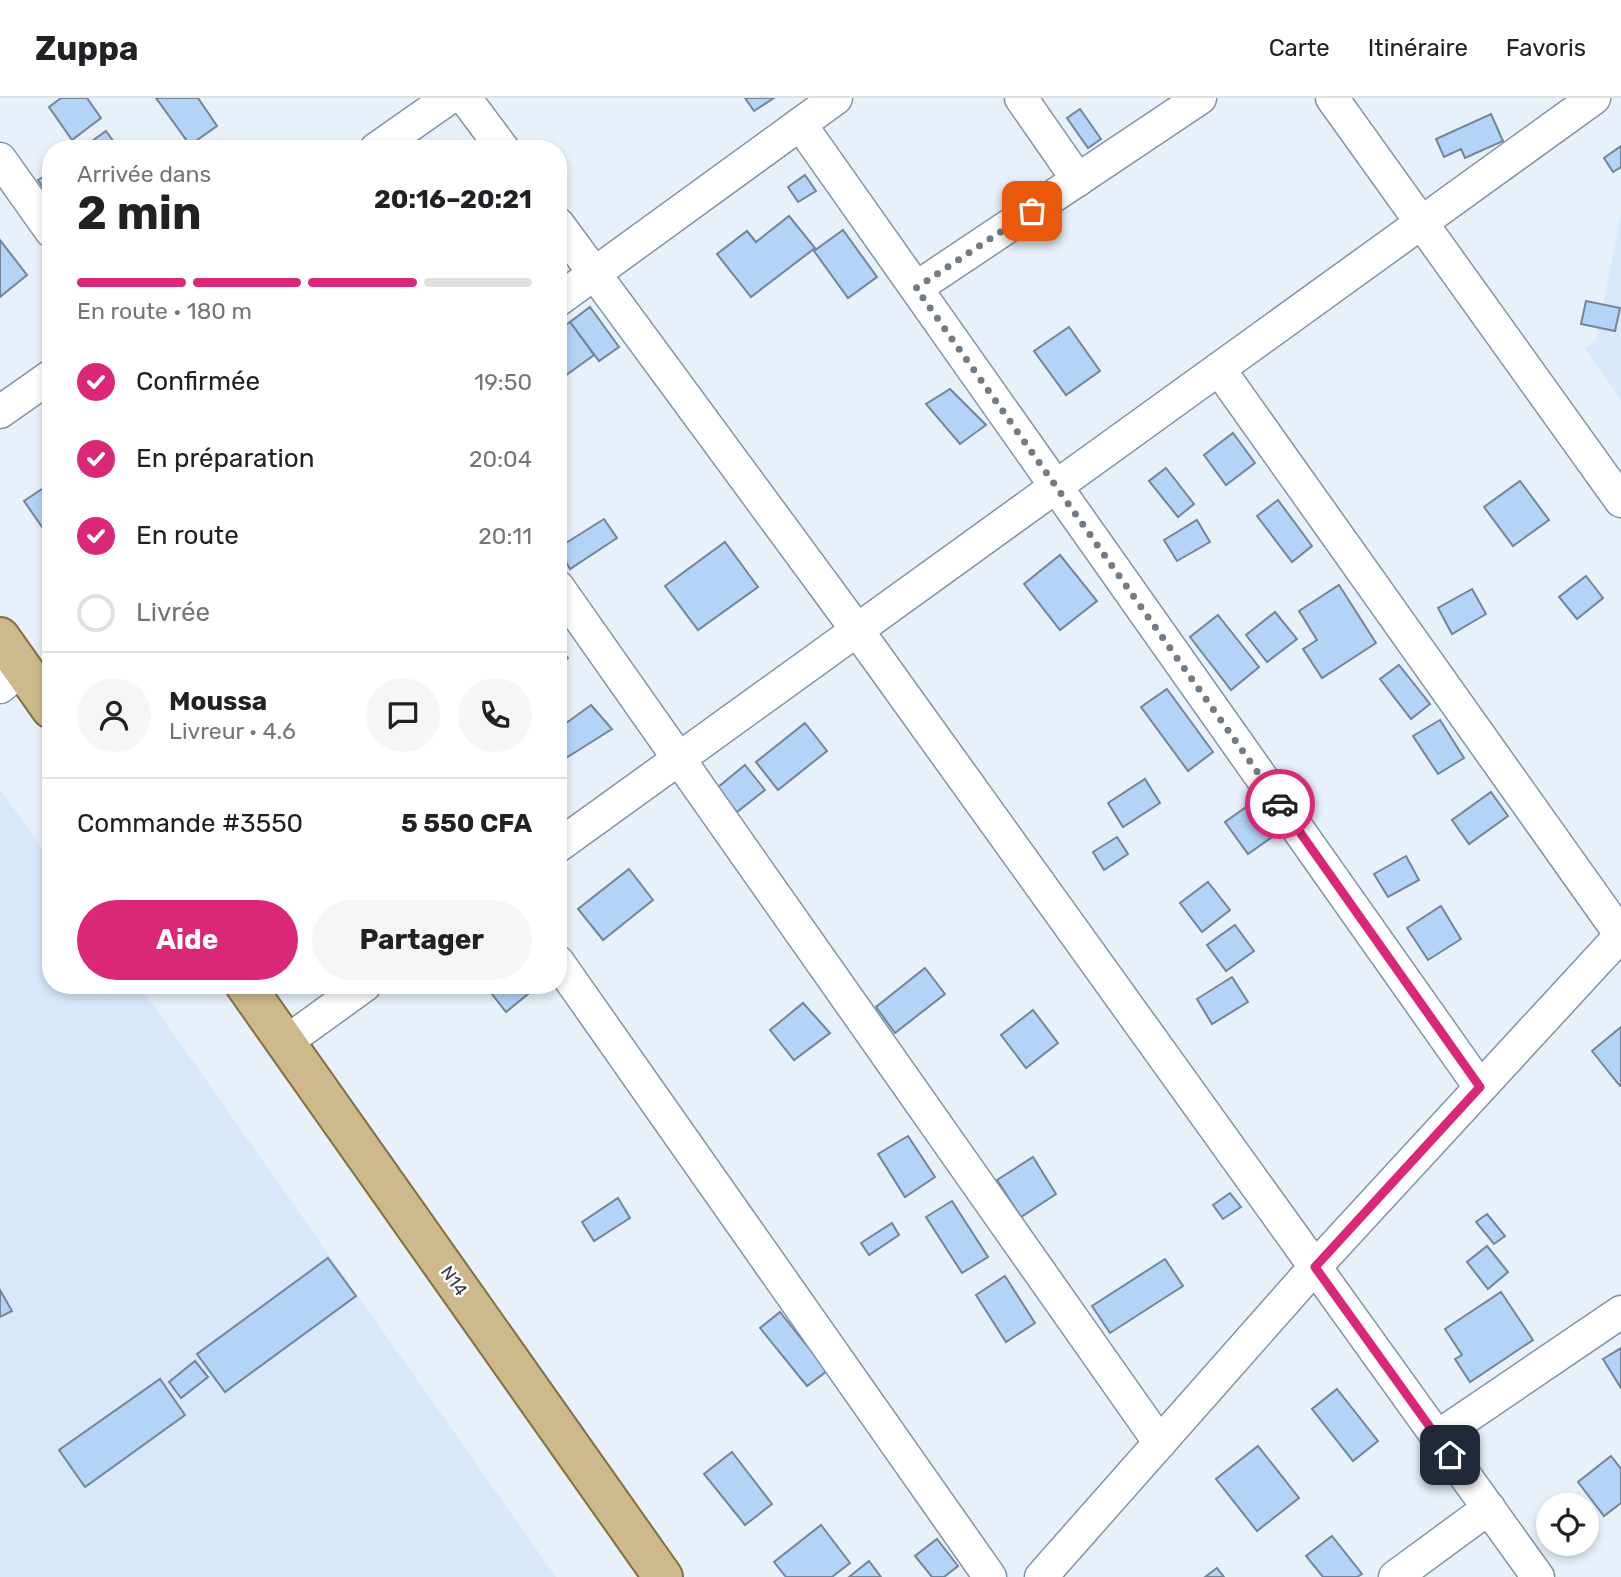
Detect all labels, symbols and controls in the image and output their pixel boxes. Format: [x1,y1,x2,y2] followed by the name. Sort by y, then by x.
[35,29,138,68] text: Zuppa
[1269,34,1330,62] text: Carte
[1368,34,1468,62] text: Itinéraire
[1506,34,1586,62] text: Favoris
[77,160,211,188] text: Arrivée dans
[1002,181,1062,241] pin
[374,184,532,215] text: 20:16–20:21
[77,186,202,241] text: 2 min
[1013,192,1051,230] icon: bag
[77,297,252,325] text: En route · 180 m
[77,363,115,401] icon: check
[136,366,260,397] text: Confirmée
[474,368,532,396] text: 19:50
[77,440,115,478] icon: check
[136,443,314,474] text: En préparation
[469,445,532,473] text: 20:04
[77,517,115,555] icon: check
[136,520,239,551] text: En route
[478,522,532,550] text: 20:11
[136,597,210,628] text: Livrée
[77,678,151,752] button: person
[366,678,440,752] button: chat
[458,678,532,752] button: phone
[169,686,267,717] text: Moussa
[169,717,296,745] text: Livreur · 4.6
[1245,769,1315,839] courier
[1261,785,1299,823] icon: car
[77,808,303,839] text: Commande #3550
[401,808,532,839] text: 5 550 CFA
[77,900,298,980] button: Aide
[312,900,532,980] button: Partager
[436,1262,472,1300] street label: N14
[1420,1425,1480,1485] pin
[1431,1436,1469,1474] icon: home
[1536,1493,1599,1556] map controls
[1536,1493,1599,1556] button: locate

